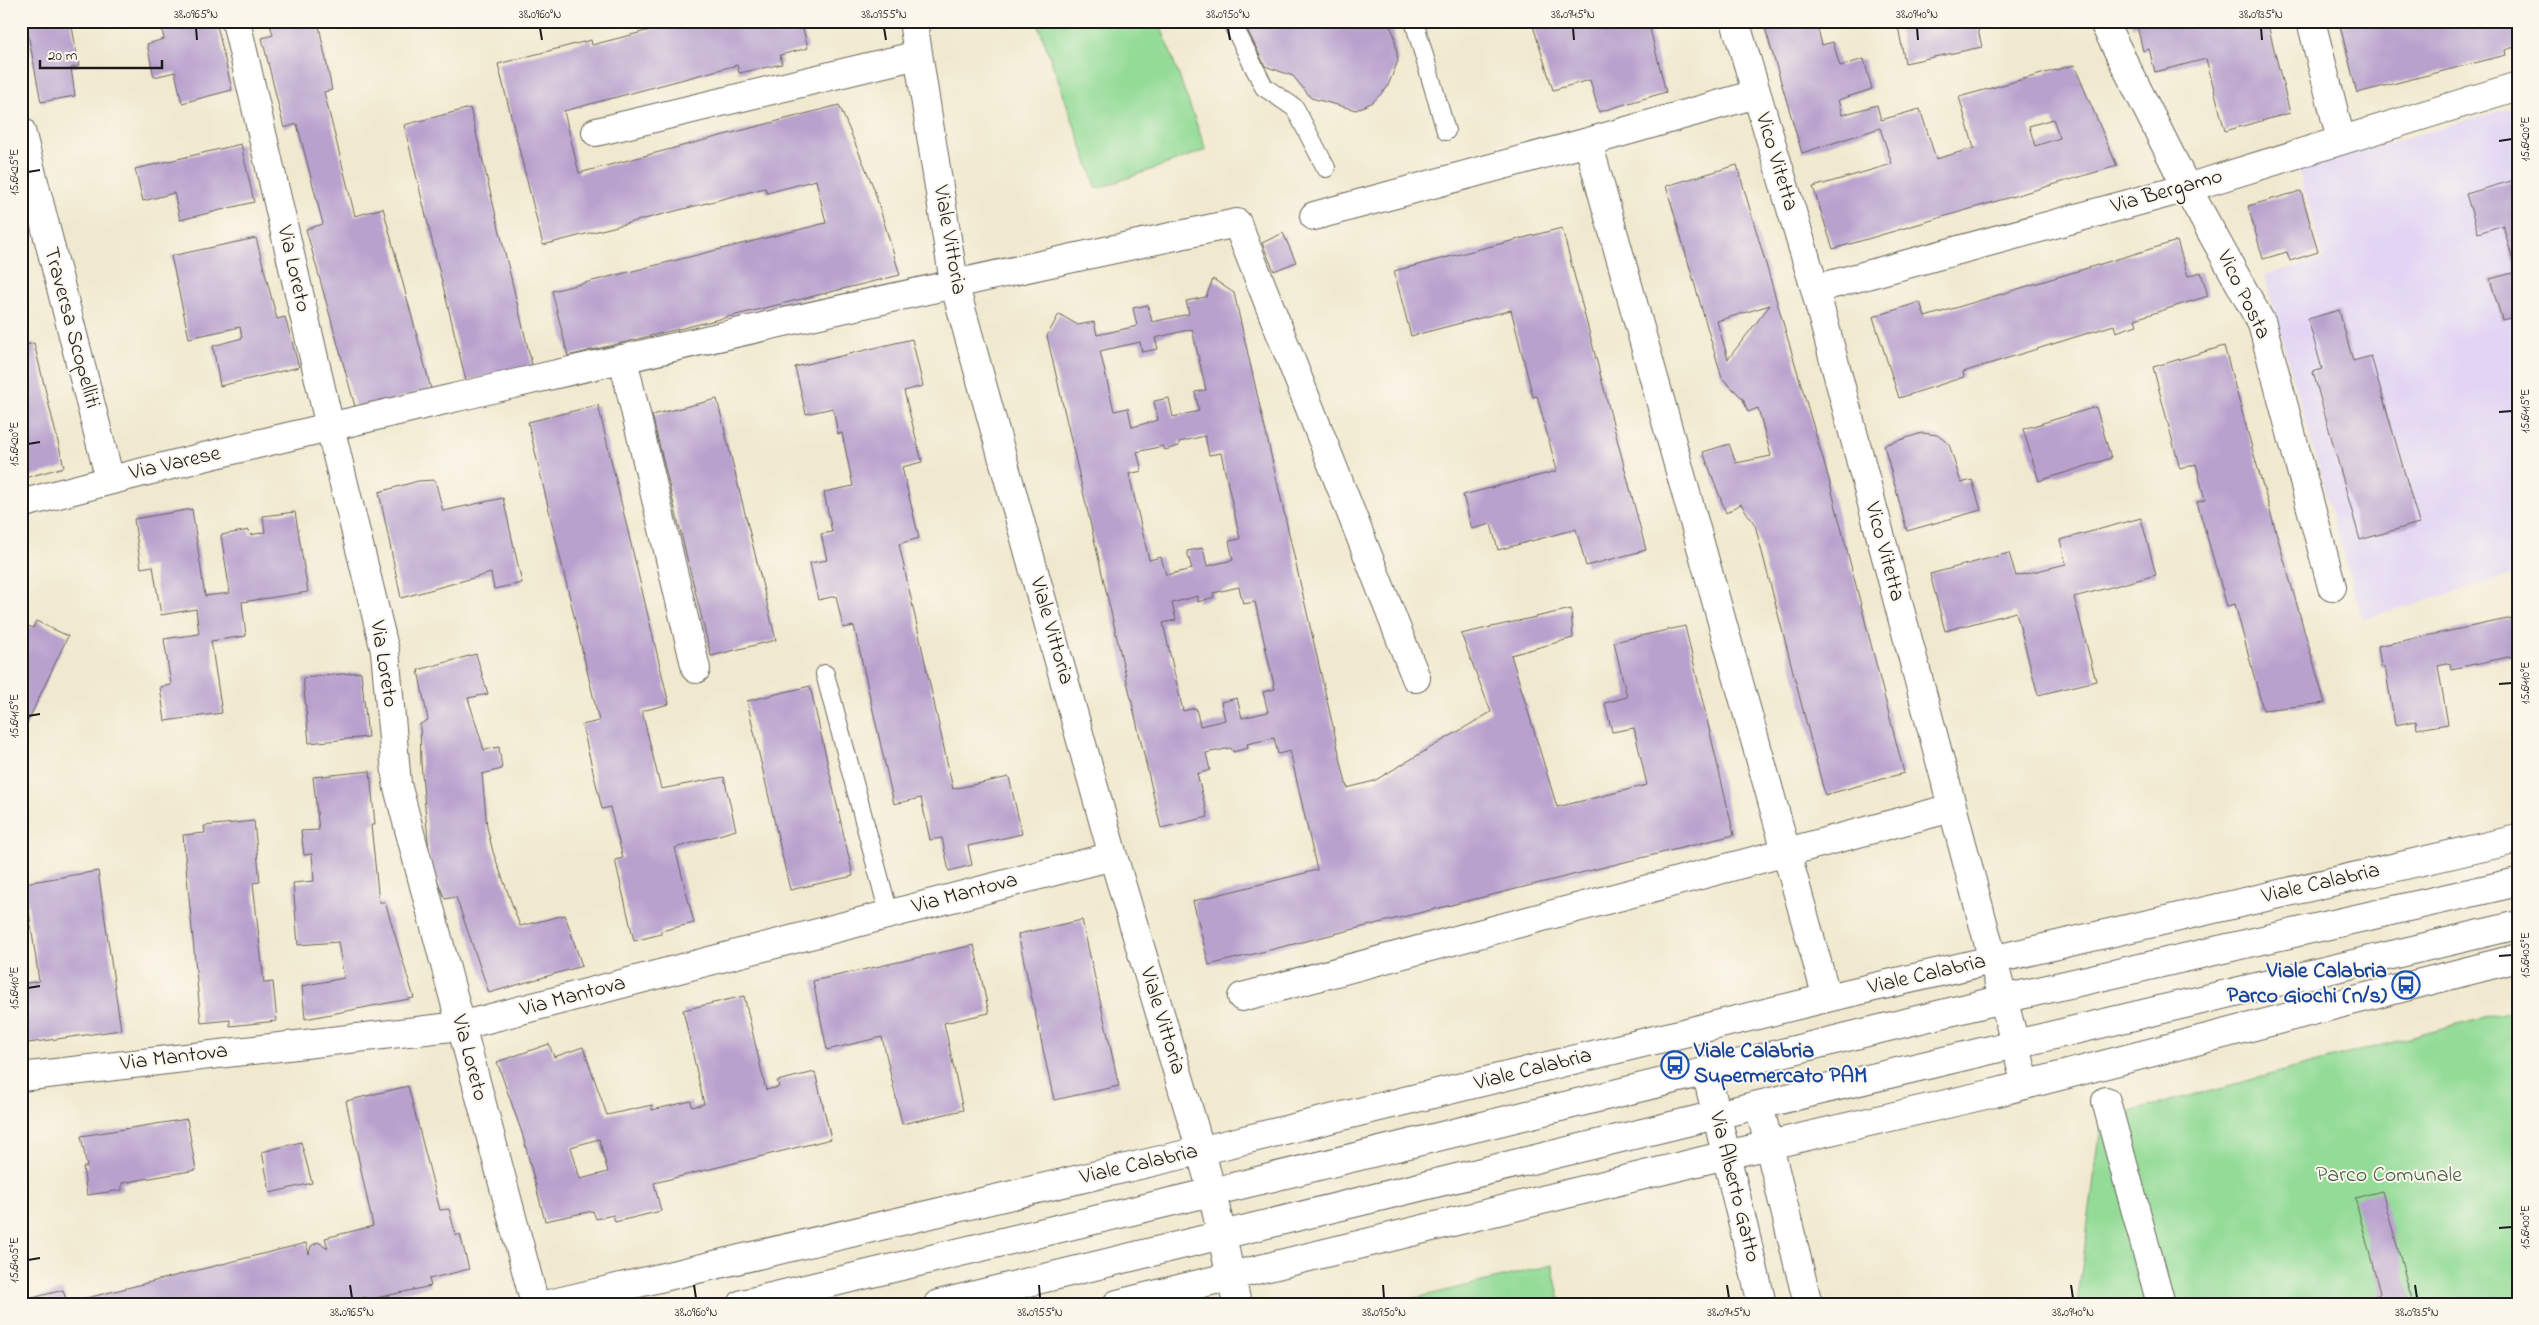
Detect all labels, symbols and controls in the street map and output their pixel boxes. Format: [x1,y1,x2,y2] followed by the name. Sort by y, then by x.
[174,6,218,24] text: 38.0965°N
[519,6,561,24] text: 38.0960°N
[861,6,907,24] text: 38.0955°N
[1206,6,1250,24] text: 38.0950°N
[1551,6,1595,24] text: 38.0945°N
[1896,6,1938,24] text: 38.0940°N
[2239,6,2283,24] text: 38.0935°N
[40,38,162,70] scale bar
[48,45,78,67] text: 20 m
[1746,108,1806,215] street label: Vico Vitetta
[2517,117,2535,162] text: 15.6420°E
[6,149,24,195] text: 15.6425°E
[2107,161,2227,224] street label: Via Bergamo
[923,182,974,297] street label: Viale Vittoria
[267,222,318,315] street label: Via Loreto
[34,244,108,412] street label: Traversa Scopelliti
[2207,244,2278,345] street label: Vico Posta
[2517,389,2535,433] text: 15.6415°E
[6,422,24,467] text: 15.6420°E
[125,438,224,490] street label: Via Varese
[1855,498,1913,605] street label: Vico Vitetta
[1020,572,1082,689] street label: Viale Vittoria
[360,617,406,710] street label: Via Loreto
[2517,662,2535,704] text: 15.6410°E
[6,694,24,738] text: 15.6415°E
[2258,855,2383,913] street label: Viale Calabria
[908,865,1021,924] street label: Via Mantova
[2517,932,2535,978] text: 15.6405°E
[1864,946,1989,1004] street label: Viale Calabria
[2227,956,2388,1013] place label: Viale Calabria Parco Giochi (n/s)
[1130,962,1193,1079] street label: Viale Vittoria
[6,967,24,1009] text: 15.6410°E
[516,968,629,1027] street label: Via Mantova
[2391,970,2421,1000] bus stop icon: Viale Calabria Parco Giochi (n/s)
[442,1010,496,1105] street label: Via Loreto
[117,1036,230,1081] street label: Via Mantova
[1693,1036,1867,1093] place label: Viale Calabria Supermercato PAM
[1470,1040,1595,1100] street label: Viale Calabria
[1660,1050,1690,1080] bus stop icon: Viale Calabria Supermercato PAM
[1700,1107,1768,1266] street label: Via Alberto Gatto
[1076,1136,1201,1194] street label: Viale Calabria
[2316,1160,2462,1192] park label: Parco Comunale
[2517,1205,2535,1249] text: 15.6400°E
[6,1237,24,1283] text: 15.6405°E
[330,1304,374,1322] text: 38.0965°N
[675,1304,717,1322] text: 38.0960°N
[1017,1304,1063,1322] text: 38.0955°N
[1362,1304,1406,1322] text: 38.0950°N
[1707,1304,1751,1322] text: 38.0945°N
[2052,1304,2094,1322] text: 38.0940°N
[2395,1304,2439,1322] text: 38.0935°N

